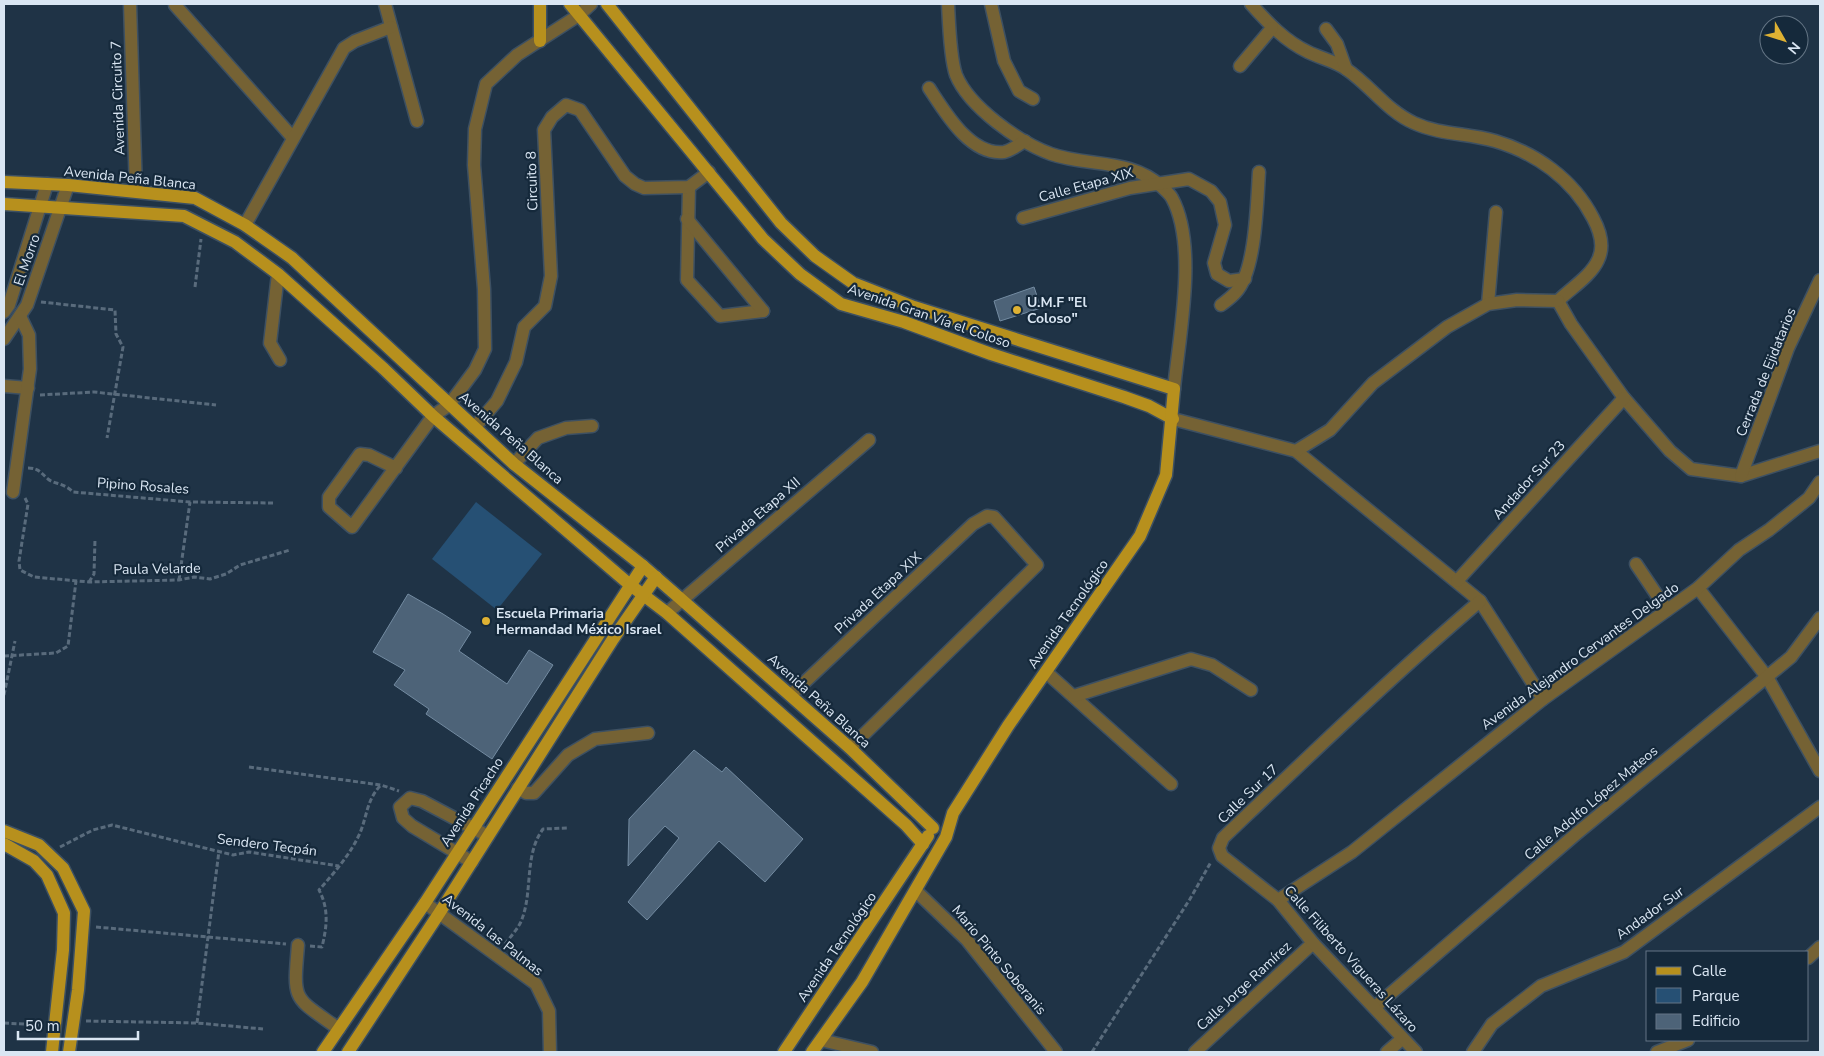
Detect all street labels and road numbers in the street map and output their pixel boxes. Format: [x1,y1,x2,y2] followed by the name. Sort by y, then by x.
[107,40,129,156] street label: Avenida Circuito 7
[521,151,543,211] street label: Circuito 8
[63,162,197,194] street label: Avenida Peña Blanca
[1037,163,1135,207] street label: Calle Etapa XIX
[9,231,45,288] street label: El Morro
[845,279,1013,353] street label: Avenida Gran Vía el Coloso
[1731,304,1801,439] street label: Cerrada de Ejidatarios
[455,387,567,489] street label: Avenida Peña Blanca
[1488,436,1570,524] street label: Andador Sur 23
[96,473,190,499] street label: Pipino Rosales
[712,473,804,557] street label: Privada Etapa XII
[831,548,925,638] street label: Privada Etapa XIX
[1023,555,1113,672] street label: Avenida Tecnológico
[113,559,201,579] street label: Paula Velarde
[1477,578,1683,734] street label: Avenida Alejandro Cervantes Delgado
[763,650,875,752] street label: Avenida Peña Blanca
[1520,741,1662,865] street label: Calle Adolfo López Mateos
[436,753,508,850] street label: Avenida Picacho
[1213,760,1283,828] street label: Calle Sur 17
[216,829,318,861] street label: Sendero Tecpán
[1280,881,1422,1037] street label: Calle Filiberto Vigueras Lázaro
[1612,882,1688,944] street label: Andador Sur
[793,888,881,1006] street label: Avenida Tecnológico
[439,890,547,980] street label: Avenida las Palmas
[947,901,1051,1019] street label: Mario Pinto Soberanis
[1192,937,1296,1035] street label: Calle Jorge Ramírez

